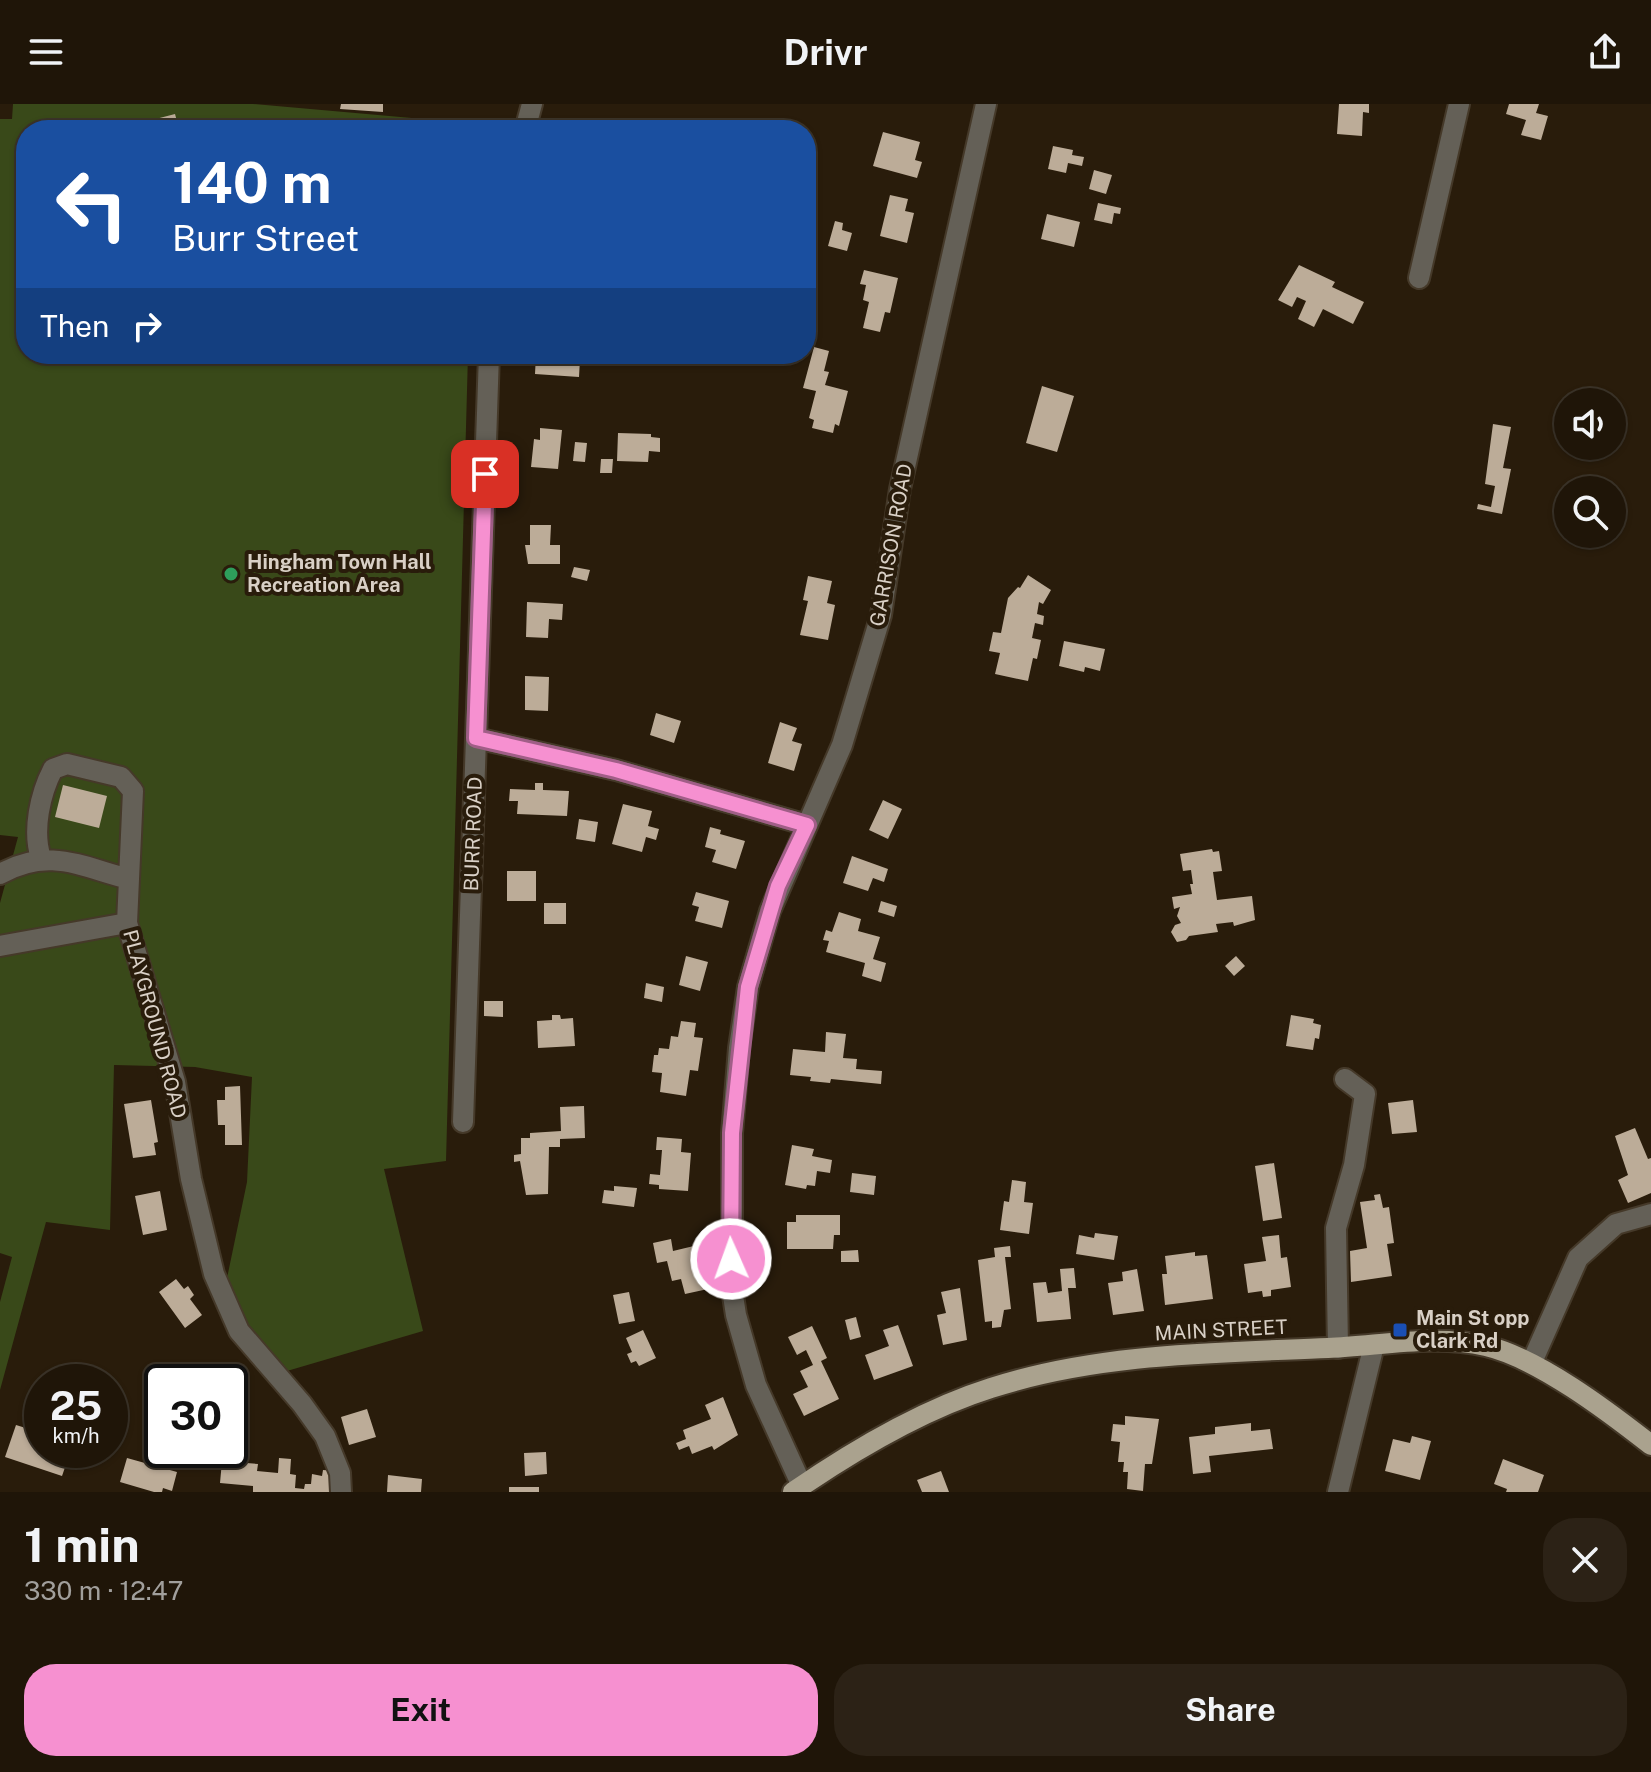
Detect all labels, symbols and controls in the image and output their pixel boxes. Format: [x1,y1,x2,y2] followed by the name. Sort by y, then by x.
[24,30,68,74] icon: menu
[1583,30,1627,74] icon: share
[784,31,867,73] text: Drivr
[172,150,332,216] text: 140 m
[40,152,144,256] icon: left
[172,217,359,259] text: Burr Street
[125,304,169,348] icon: right
[40,308,109,344] text: Then
[1554,388,1626,548] map controls
[1554,388,1626,460] button: sound
[451,440,519,508] pin
[463,452,507,496] icon: arrive
[865,462,917,628] street label: GARRISON ROAD
[1554,476,1626,548] button: search
[247,550,432,597] place label: Hingham Town Hall Recreation Area
[222,565,240,583] marker: Hingham Town Hall Recreation Area
[459,776,487,892] street label: BURR ROAD
[118,927,192,1121] street label: PLAYGROUND ROAD
[689,1217,773,1301] position arrow
[1416,1306,1529,1353] place label: Main St opp Clark Rd
[1154,1315,1288,1345] street label: MAIN STREET
[1391,1321,1409,1339] marker: Main St opp Clark Rd
[144,1364,248,1468] speed limit sign: 30
[50,1382,102,1429] text: 25
[52,1424,100,1448] text: km/h
[24,1516,140,1573] text: 1 min
[1543,1518,1627,1602] button: close
[24,1575,183,1606] text: 330 m · 12:47
[24,1664,818,1756] button: Exit
[834,1664,1627,1756] button: Share

